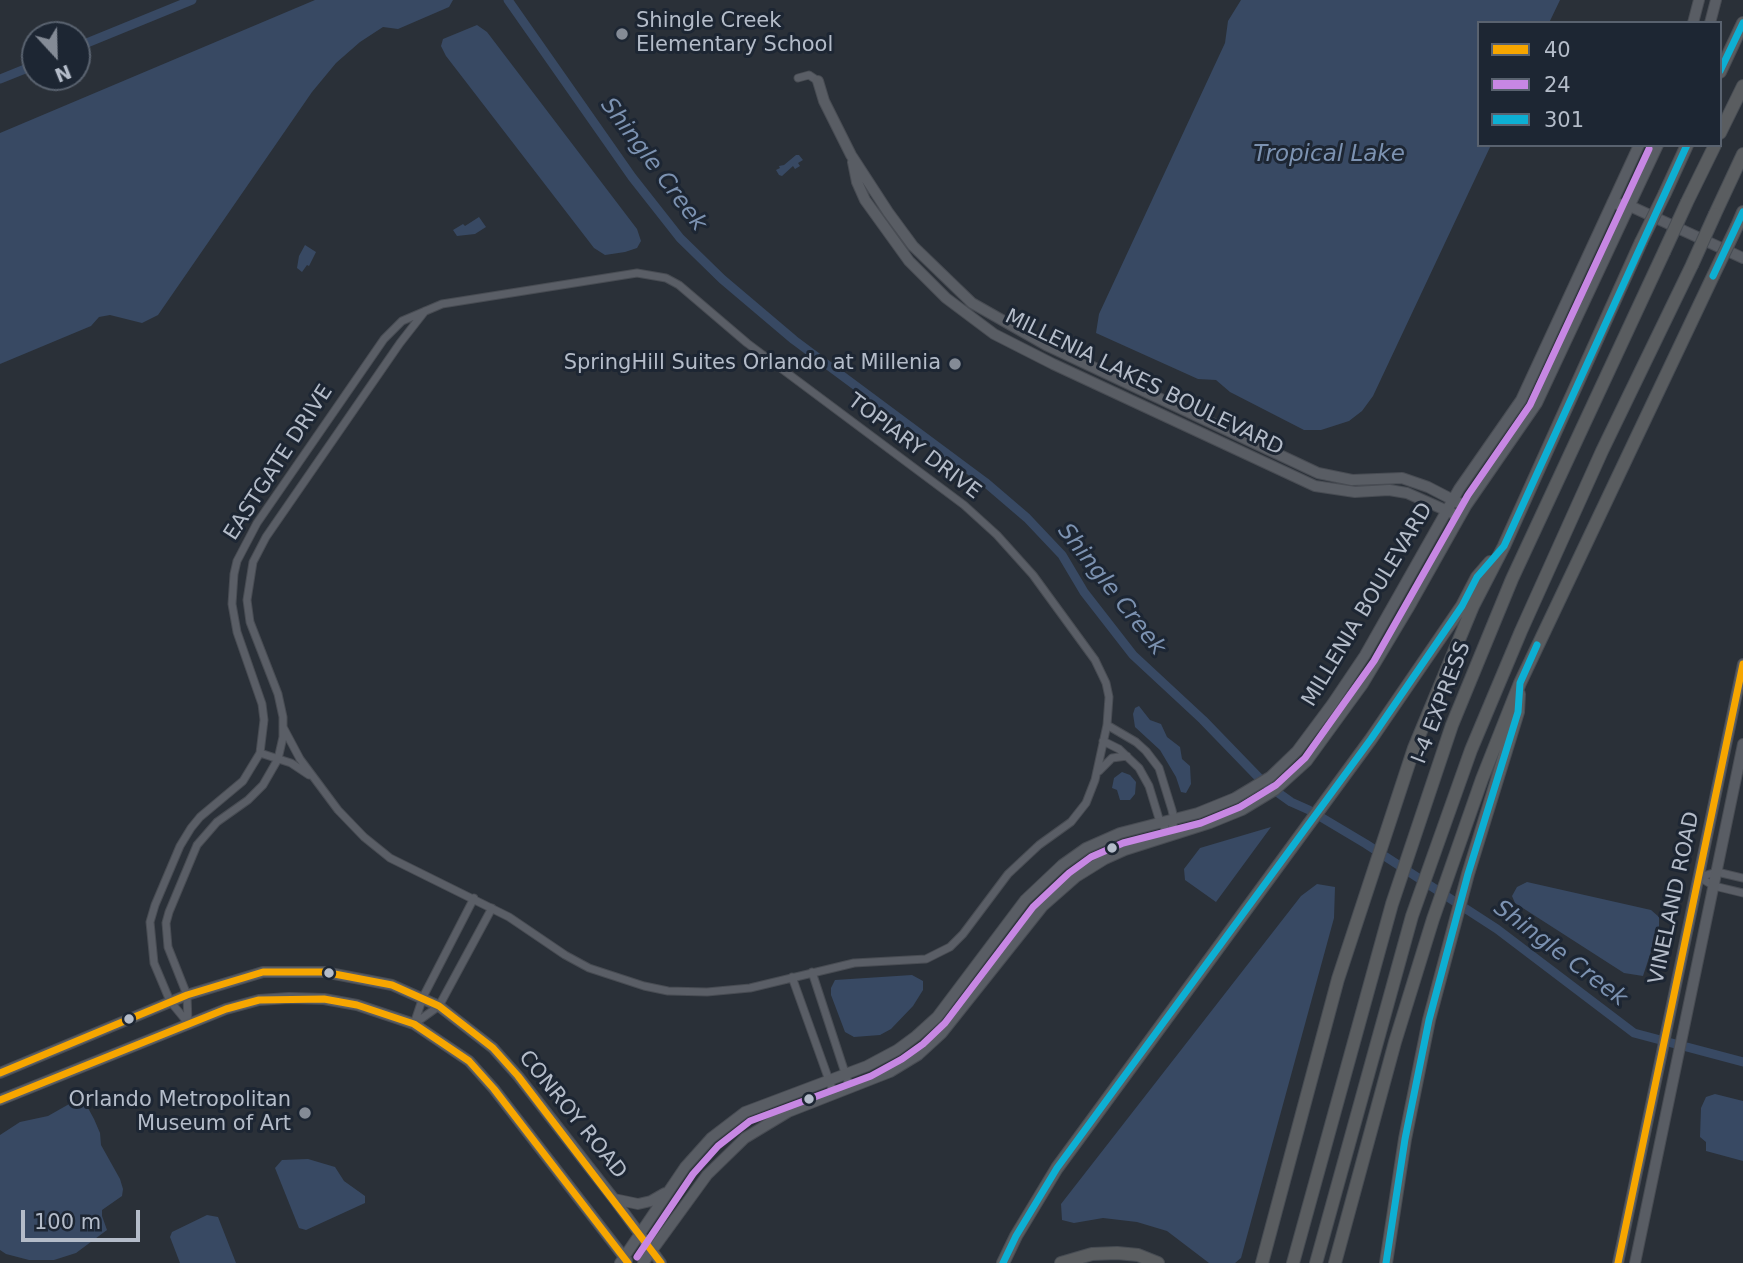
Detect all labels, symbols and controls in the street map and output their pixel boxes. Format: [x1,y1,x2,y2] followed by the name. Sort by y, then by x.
[636,9,833,59] place label: Shingle Creek Elementary School
[21,21,91,91] north arrow
[1477,21,1722,147] legend
[614,26,630,42] marker: Shingle Creek Elementary School
[1544,38,1571,62] text: 40
[52,60,75,87] text: N
[1544,73,1571,97] text: 24
[594,93,712,237] water label: Shingle Creek
[1544,108,1584,132] text: 301
[1253,141,1405,169] water label: Tropical Lake
[1001,304,1287,462] street label: MILLENIA LAKES BOULEVARD
[564,351,941,377] place label: SpringHill Suites Orlando at Millenia
[947,356,963,372] marker: SpringHill Suites Orlando at Millenia
[219,381,339,545] street label: EASTGATE DRIVE
[843,389,985,505] street label: TOPIARY DRIVE
[1297,499,1439,711] street label: MILLENIA BOULEVARD
[1051,519,1171,661] water label: Shingle Creek
[1407,638,1477,768] street label: I-4 EXPRESS
[1644,809,1706,987] street label: VINELAND ROAD
[1105,841,1119,855] unlabelled marker
[1488,895,1632,1013] water label: Shingle Creek
[322,966,336,980] unlabelled marker
[122,1012,136,1026] unlabelled marker
[513,1046,631,1184] street label: CONROY ROAD
[68,1088,291,1138] place label: Orlando Metropolitan Museum of Art
[802,1092,816,1106] unlabelled marker
[297,1105,313,1121] marker: Orlando Metropolitan Museum of Art
[24,1196,144,1240] scale bar
[34,1210,101,1234] text: 100 m

